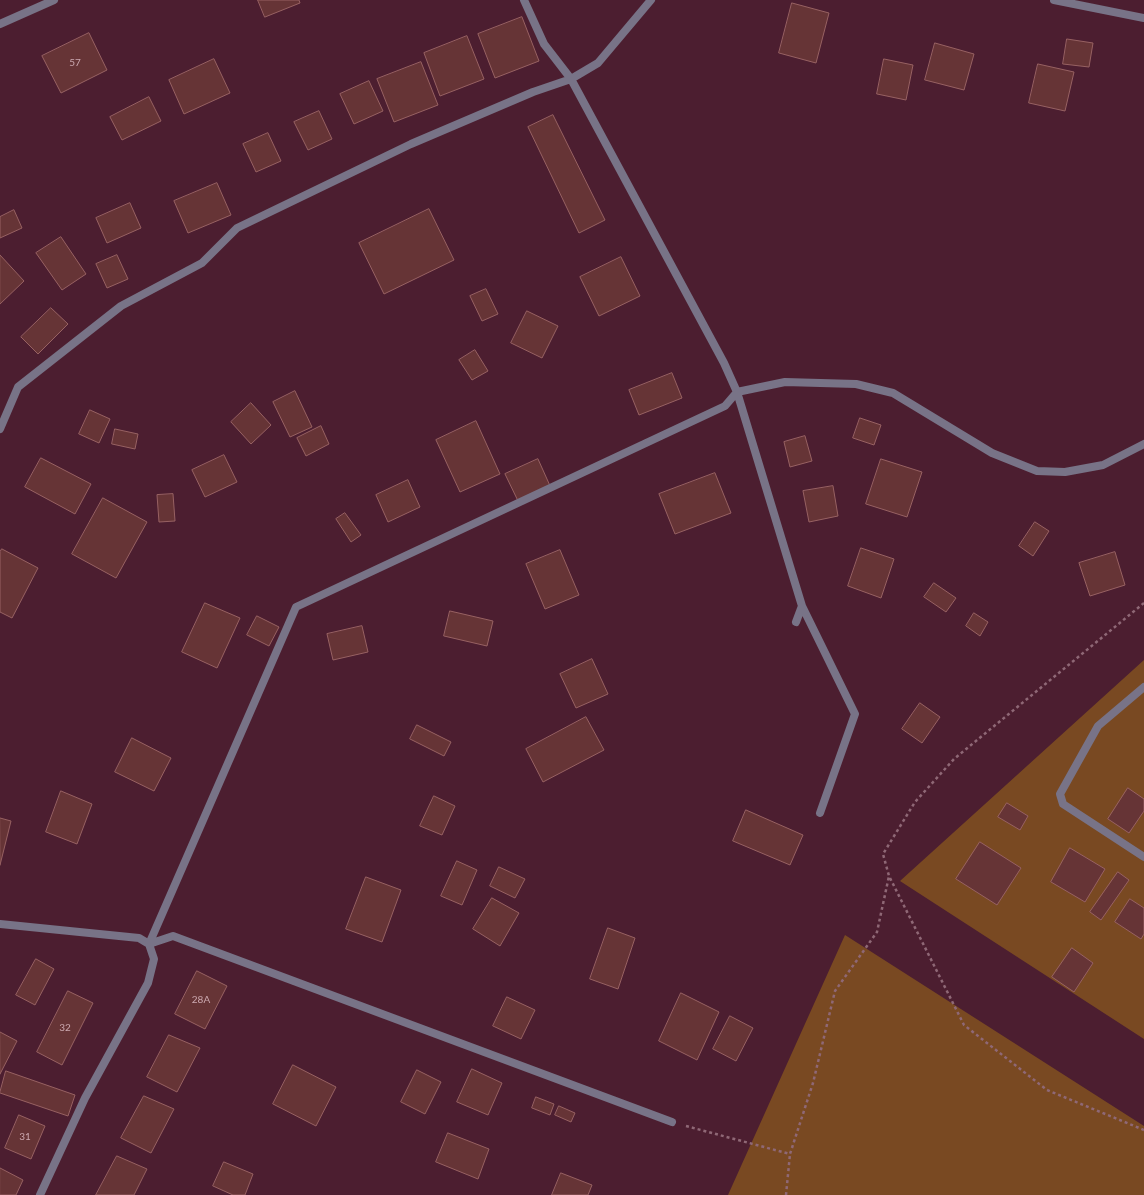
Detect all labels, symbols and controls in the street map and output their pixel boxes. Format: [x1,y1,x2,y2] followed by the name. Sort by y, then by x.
[69,57,81,69] house number: 57
[192,994,210,1006] house number: 28А
[59,1022,71,1034] house number: 32
[19,1131,31,1143] house number: 31

